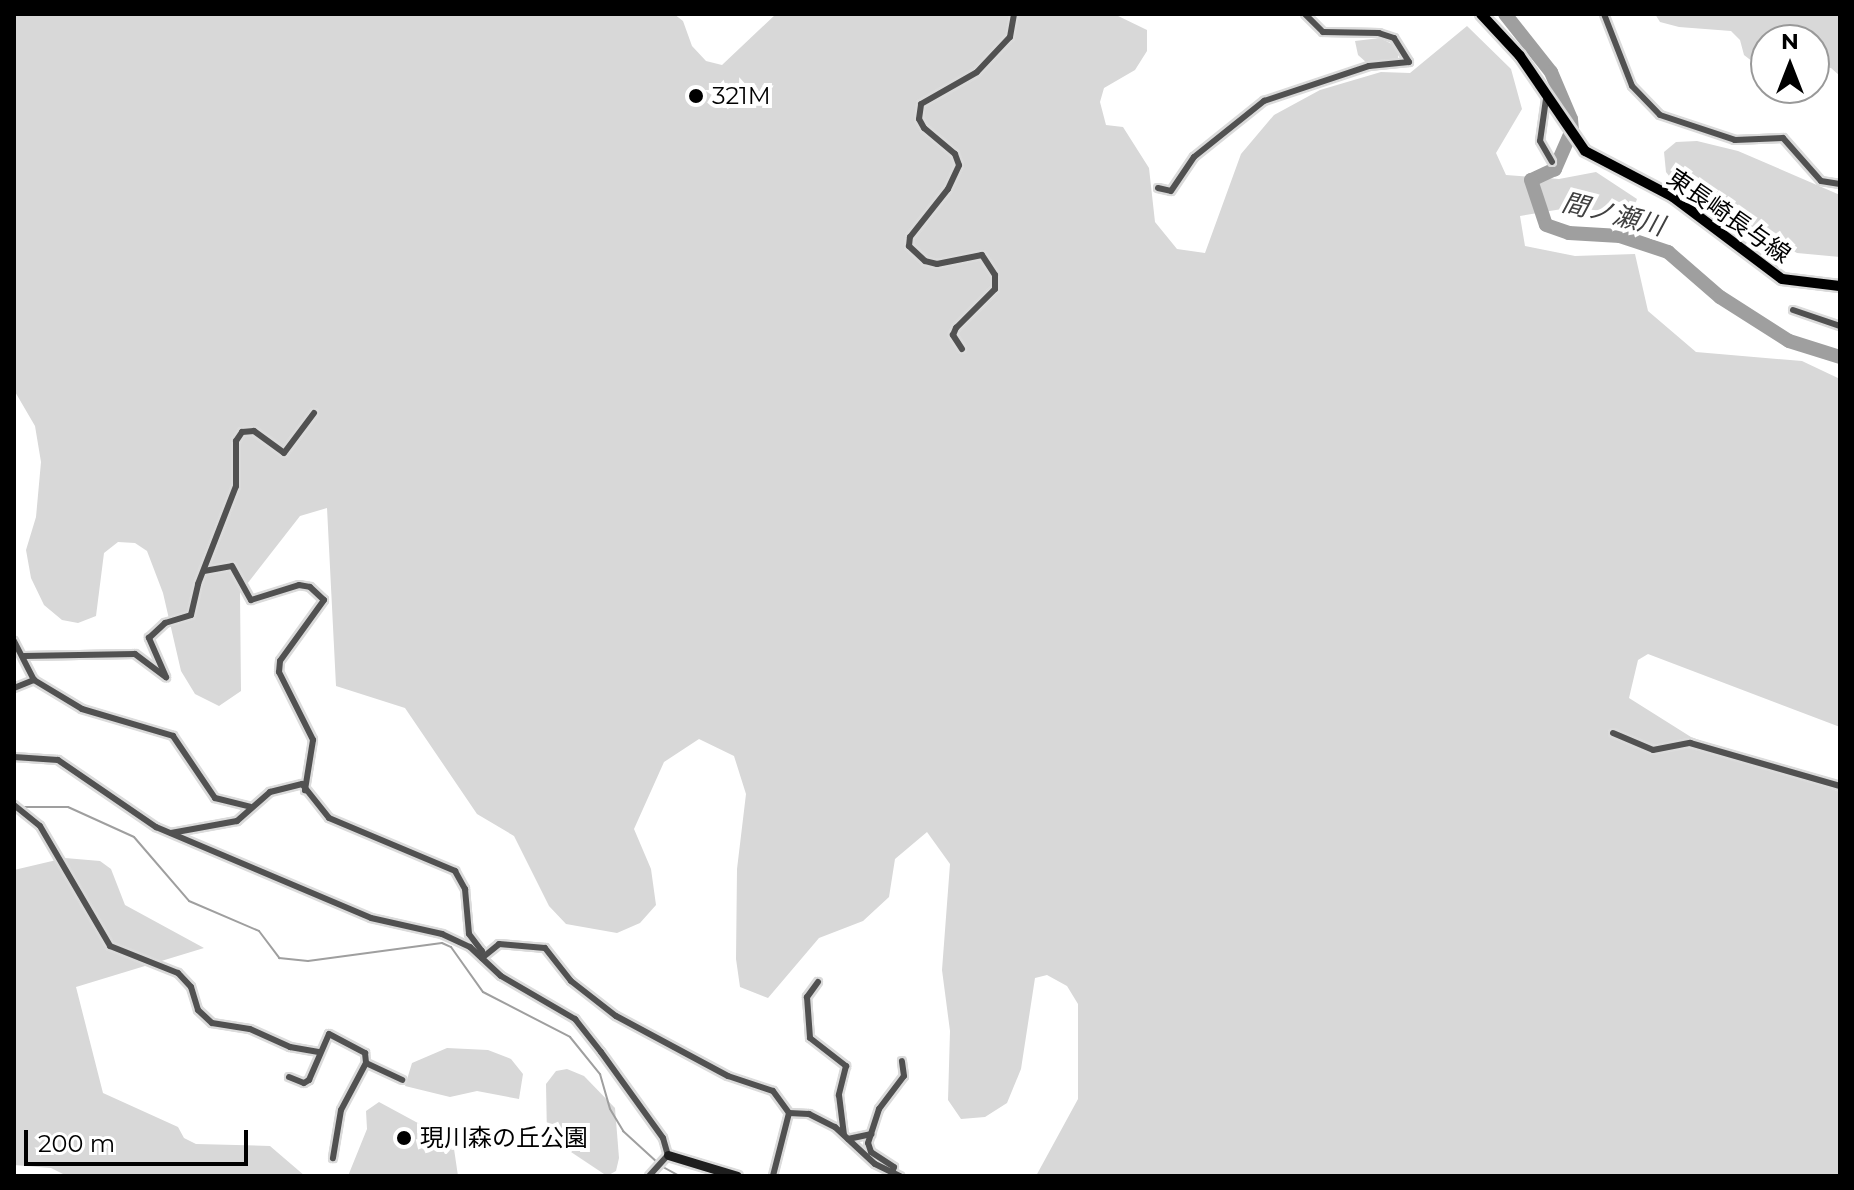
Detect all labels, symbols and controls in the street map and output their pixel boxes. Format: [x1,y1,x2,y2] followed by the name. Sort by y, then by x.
[1750,24,1830,104] north arrow
[1781,28,1799,55] text: N
[712,82,771,110] place label: 321M
[687,87,705,105] marker: 321M
[1662,163,1796,269] street label: 東長崎長与線
[1559,187,1667,243] water label: 間ノ瀬川
[28,1114,252,1164] scale bar
[420,1124,588,1152] place label: 現川森の丘公園
[38,1129,115,1158] text: 200 m
[395,1129,413,1147] marker: 現川森の丘公園

